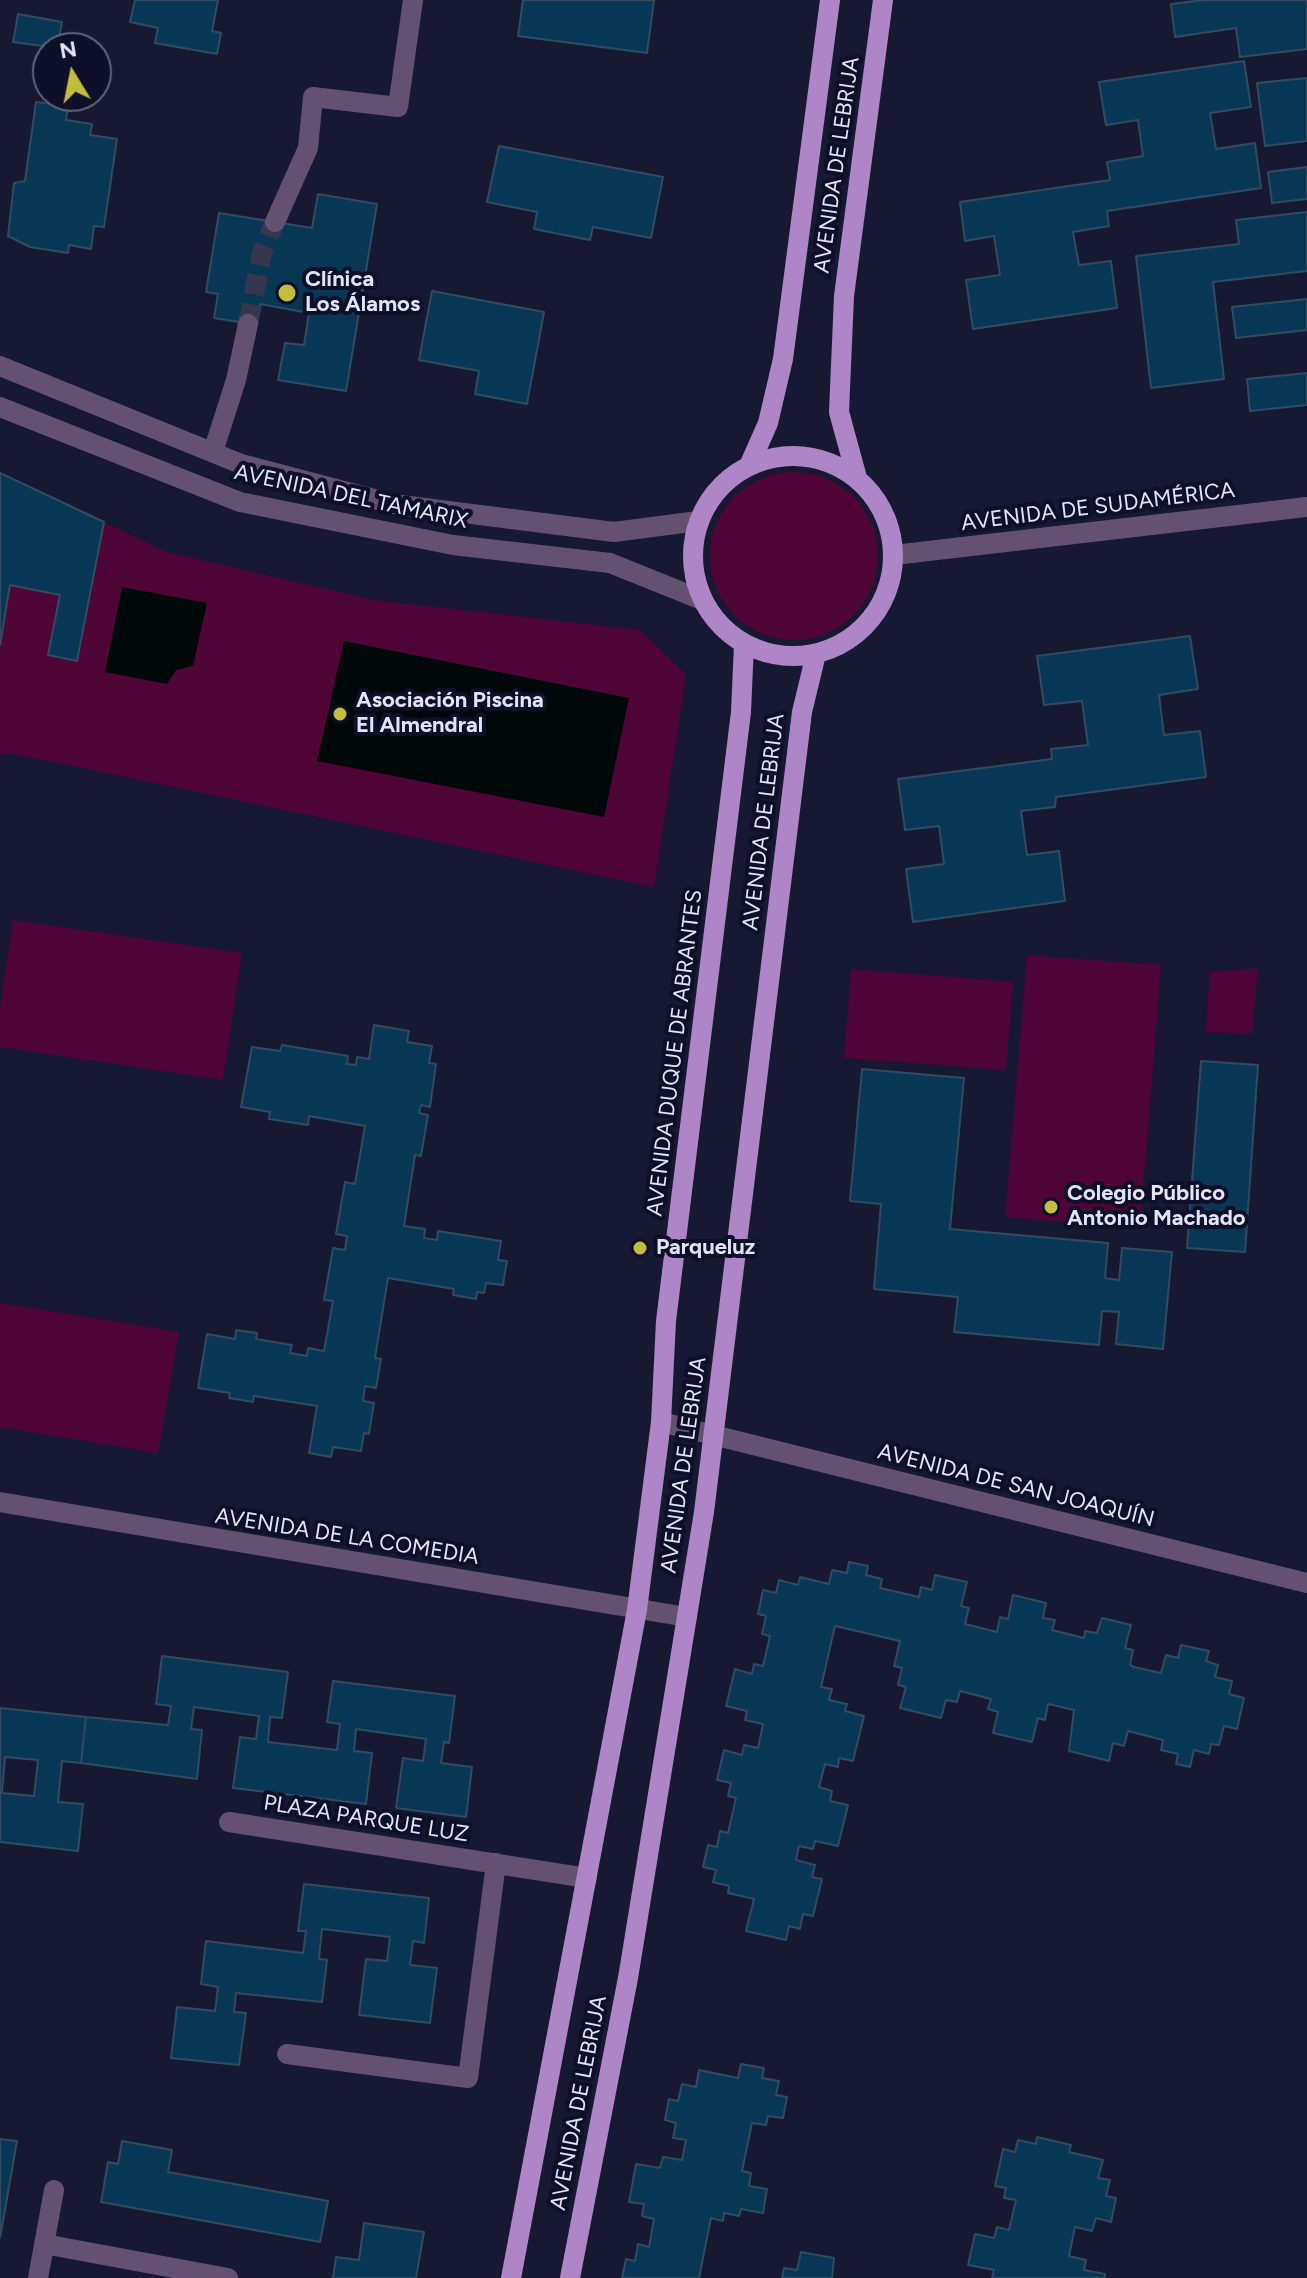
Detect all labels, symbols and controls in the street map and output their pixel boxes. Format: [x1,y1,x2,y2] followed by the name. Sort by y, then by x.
[32,32,112,112] north arrow
[57,35,79,65] text: N
[809,55,865,275] street label: AVENIDA DE LEBRIJA
[305,267,420,318] place label: Clínica Los Álamos
[276,282,298,304] marker: Clínica Los Álamos
[232,459,470,535] street label: AVENIDA DEL TAMARIX
[960,477,1236,537] street label: AVENIDA DE SUDAMÉRICA
[356,688,544,740] place label: Asociación Piscina El Almendral
[331,705,349,723] marker: Asociación Piscina El Almendral
[738,712,790,932] street label: AVENIDA DE LEBRIJA
[642,888,708,1218] street label: AVENIDA DUQUE DE ABRANTES
[1067,1181,1246,1232] place label: Colegio Público Antonio Machado
[1042,1198,1060,1216] marker: Colegio Público Antonio Machado
[656,1235,755,1261] place label: Parqueluz
[631,1239,649,1257] marker: Parqueluz
[656,1355,712,1575] street label: AVENIDA DE LEBRIJA
[875,1439,1157,1533] street label: AVENIDA DE SAN JOAQUÍN
[213,1503,481,1571] street label: AVENIDA DE LA COMEDIA
[262,1790,470,1848] street label: PLAZA PARQUE LUZ
[545,1993,613,2213] street label: AVENIDA DE LEBRIJA

